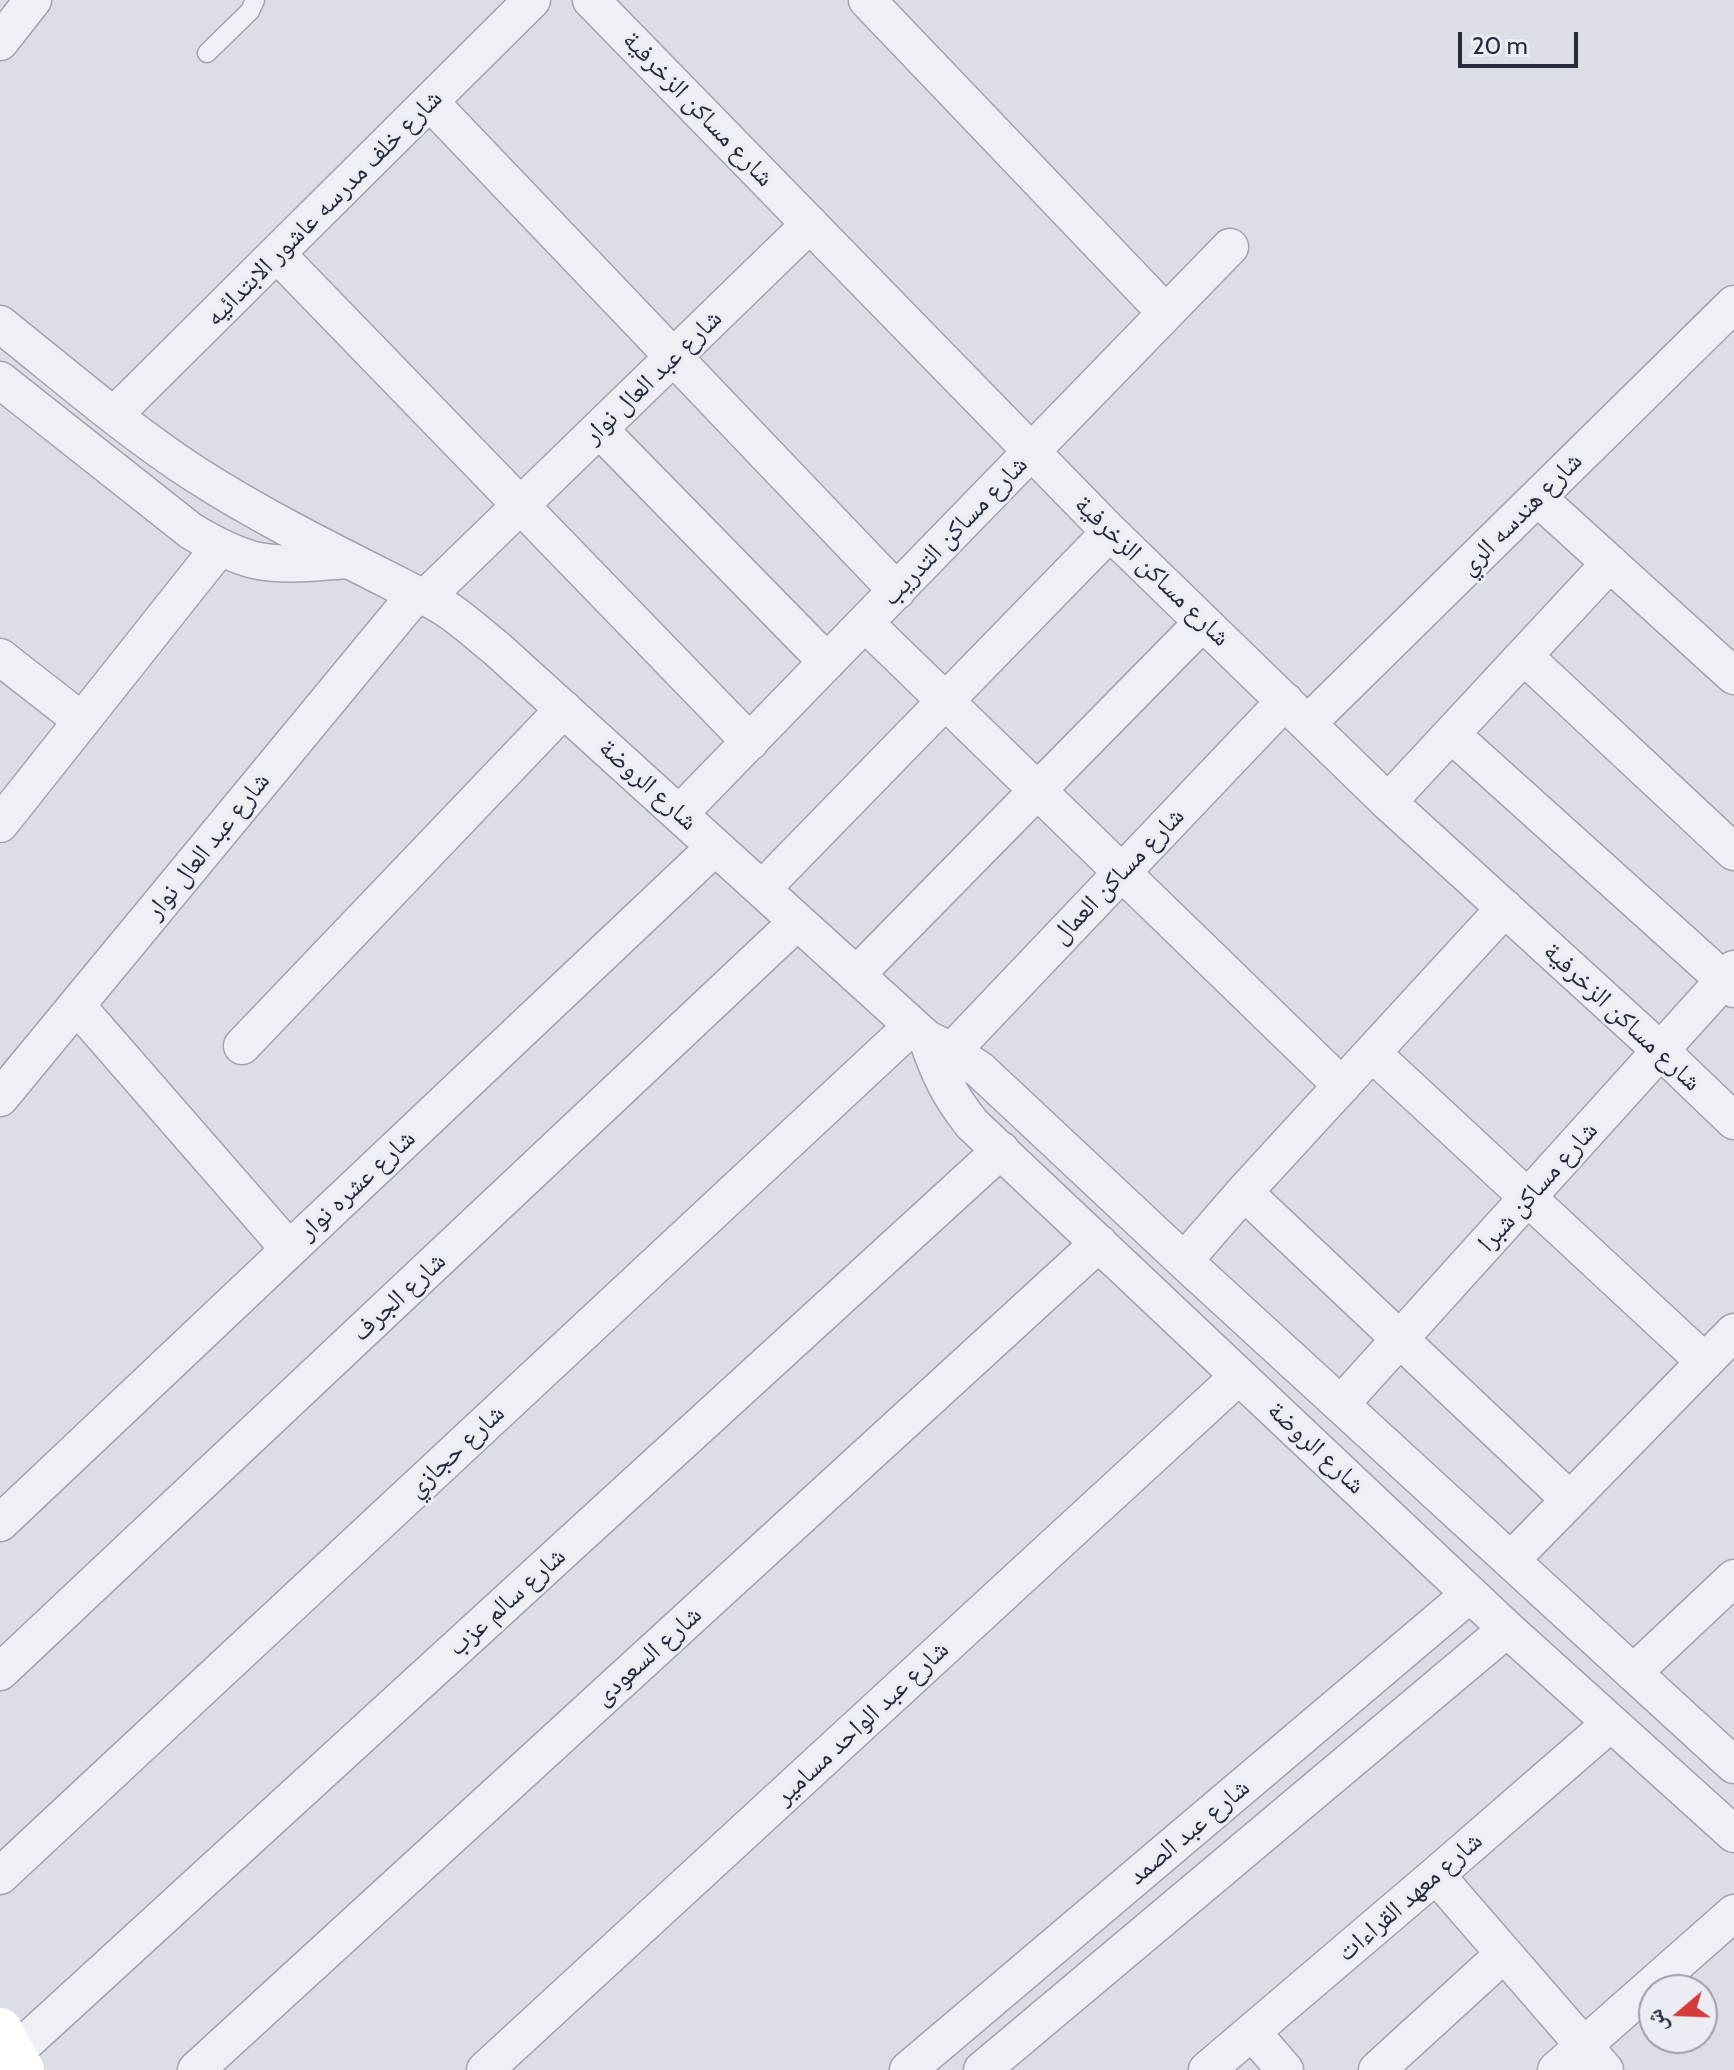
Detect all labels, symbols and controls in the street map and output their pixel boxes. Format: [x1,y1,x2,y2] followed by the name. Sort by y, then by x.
[1462,16,1582,66] scale bar
[616,25,780,193] street label: شارع مساكن الزخرفية
[1472,31,1528,60] text: 20 m
[199,83,449,333] street label: شارع خلف مدرسه عاشور الابتدائيه
[577,303,729,451] street label: شارع عبد العال نوار
[1453,446,1589,582] street label: شارع هندسه الري
[876,450,1034,612] street label: شارع مساكن التدريب
[1068,489,1236,653] street label: شارع مساكن الزخرفية
[592,733,704,837] street label: شارع الروضة
[139,766,277,926] street label: شارع عبد العال نوار
[1045,801,1191,951] street label: شارع مساكن العمال
[1537,936,1707,1098] street label: شارع مساكن الزخرفية
[1471,1116,1605,1258] street label: شارع مساكن شبرا
[292,1123,422,1247] street label: شارع عشره نوار
[346,1246,452,1348] street label: شارع الجرف
[1261,1395,1371,1501] street label: شارع الروضة
[401,1398,511,1504] street label: شارع حجازي
[442,1541,572,1663] street label: شارع سالم عزب
[588,1600,708,1712] street label: شارع السعودى
[769,1634,955,1812] street label: شارع عبد الواحد مسامير
[1122,1772,1256,1892] street label: شارع عبد الصمد
[1331,1826,1489,1968] street label: شارع معهد القراءات
[1638,1974,1718,2054] north arrow
[1640,2006,1673,2037] text: ش

